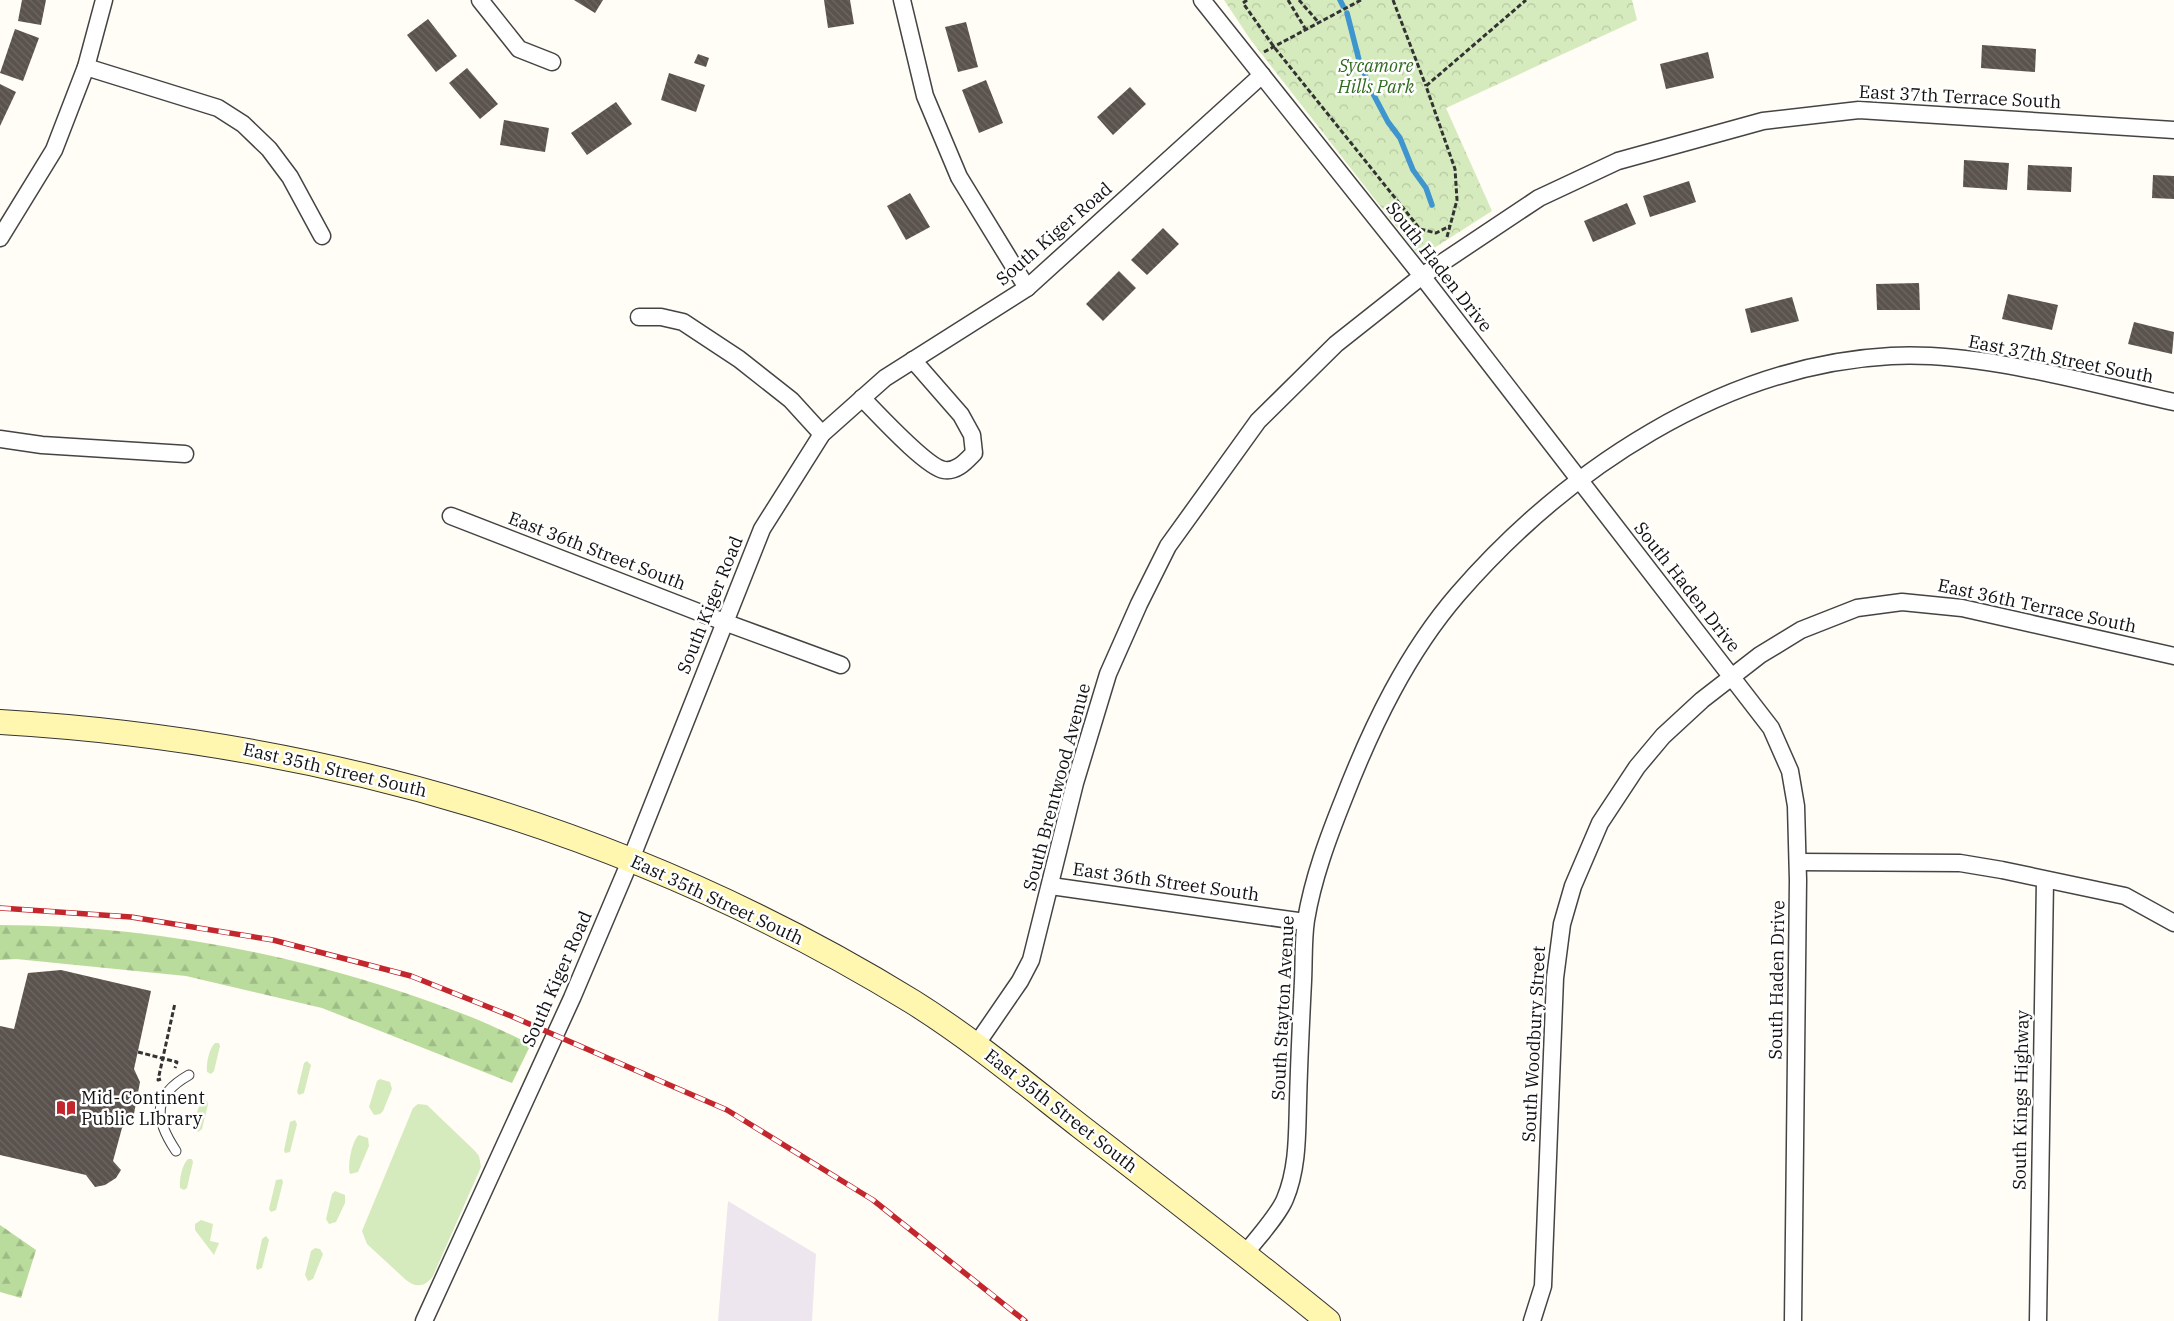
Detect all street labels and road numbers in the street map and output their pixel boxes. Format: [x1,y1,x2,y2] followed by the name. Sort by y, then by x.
[1858,80,2062,113] street label: East 37th Terrace South
[991,177,1117,290] street label: South Kiger Road
[1381,197,1498,337] street label: South Haden Drive
[1967,329,2156,388] street label: East 37th Street South
[505,506,689,595] street label: East 36th Street South
[1629,517,1746,657] street label: South Haden Drive
[671,533,748,677] street label: South Kiger Road
[1936,573,2139,638] street label: East 36th Terrace South
[1018,680,1095,893] street label: South Brentwood Avenue
[241,737,429,802] street label: East 35th Street South
[627,849,807,950] street label: East 35th Street South
[1071,857,1261,906] street label: East 36th Street South
[1764,900,1789,1060] street label: South Haden Drive
[516,907,597,1050] street label: South Kiger Road
[1266,915,1299,1101] street label: South Stayton Avenue
[1517,945,1550,1143] street label: South Woodbury Street
[2007,1009,2034,1190] street label: South Kings Highway
[980,1044,1143,1178] street label: East 35th Street South

